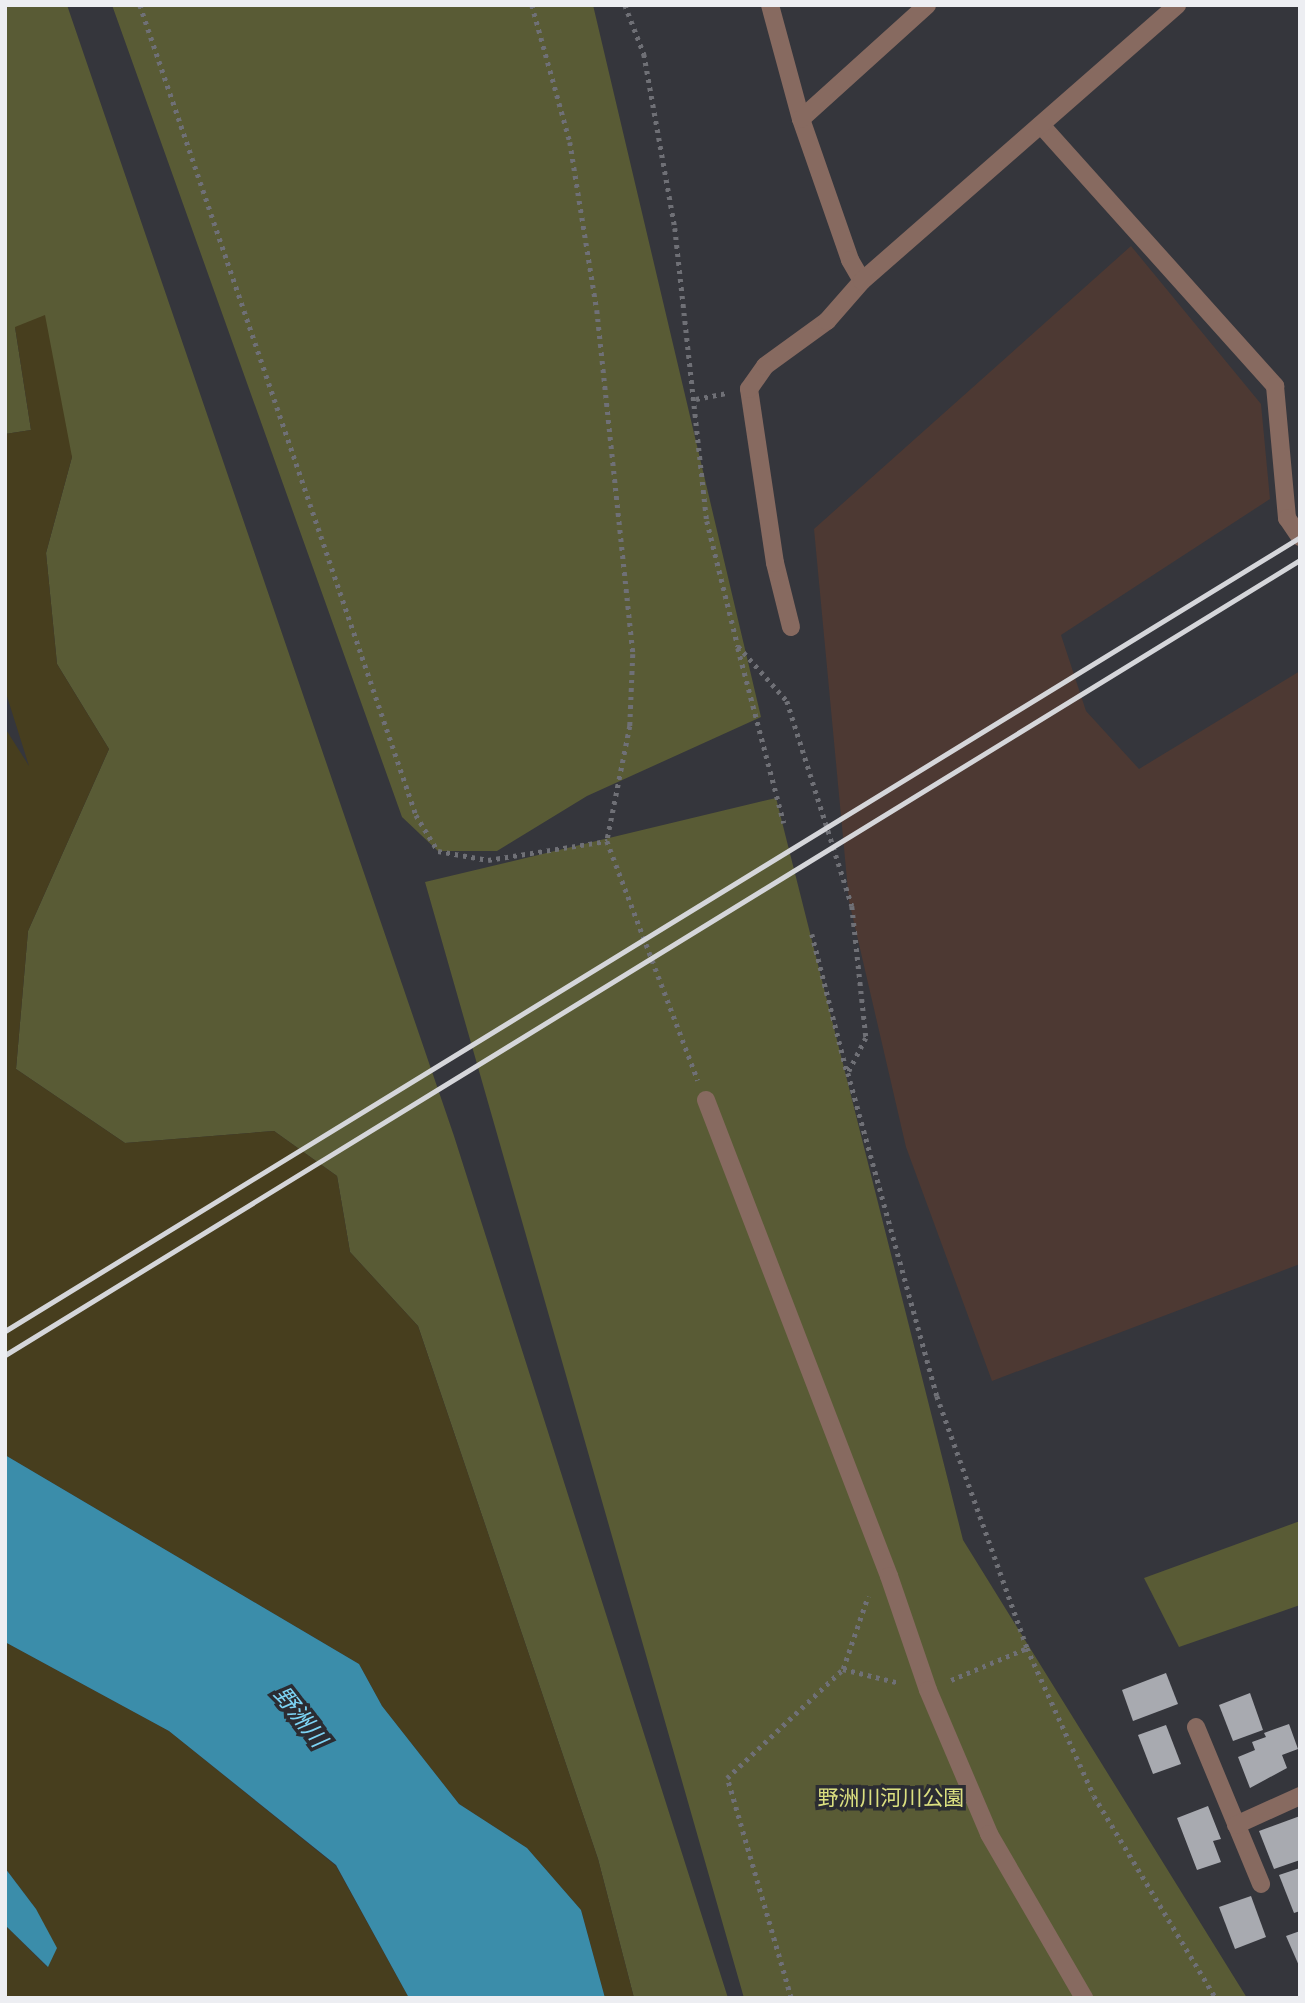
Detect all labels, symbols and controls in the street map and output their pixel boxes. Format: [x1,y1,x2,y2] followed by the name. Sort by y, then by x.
[269,1680,333,1752] water label: 野洲川
[818,1784,964,1810] park label: 野洲川河川公園

